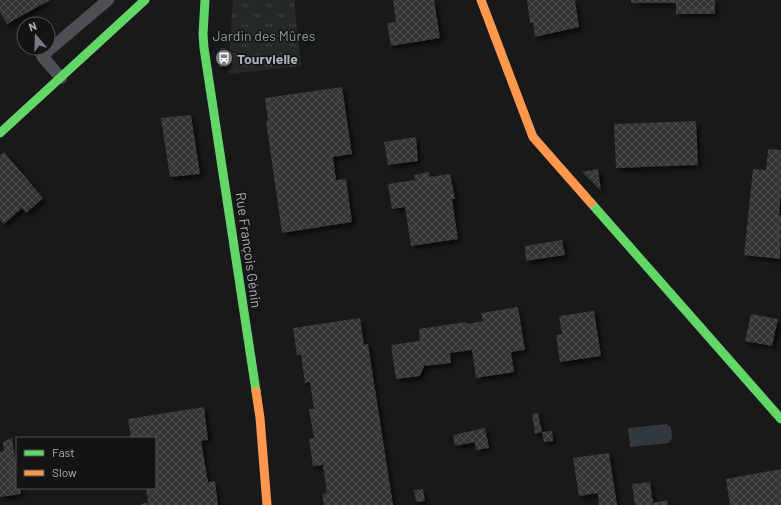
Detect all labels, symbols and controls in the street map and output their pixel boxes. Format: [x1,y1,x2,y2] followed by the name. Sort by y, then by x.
[16,16,56,56] north arrow
[27,19,38,33] text: N
[213,27,316,44] park label: Jardin des Mûres
[214,48,234,68] bus stop icon: Tourvielle
[237,50,298,67] place label: Tourvielle
[232,191,266,309] street label: Rue François Génin
[16,437,156,489] legend
[52,445,75,459] text: Fast
[52,465,77,479] text: Slow

